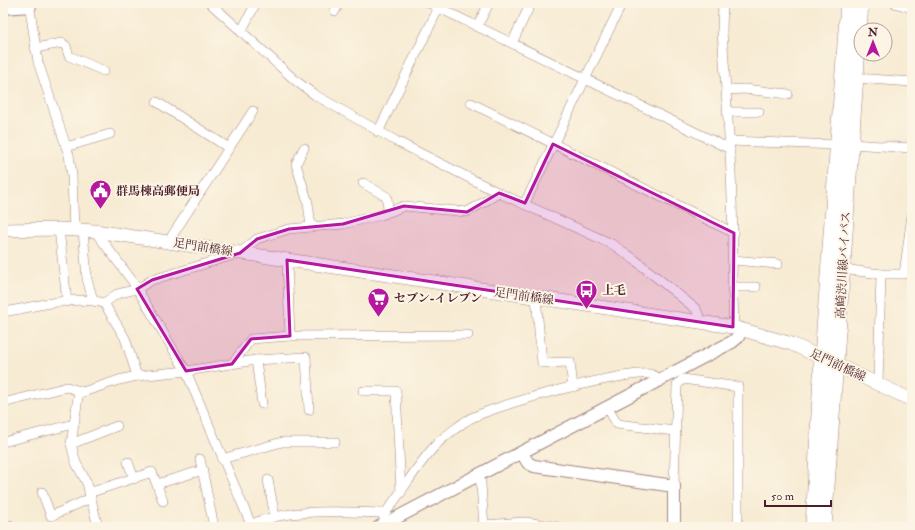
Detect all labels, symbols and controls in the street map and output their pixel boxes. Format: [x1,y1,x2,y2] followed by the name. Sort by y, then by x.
[853,22,893,62] north arrow
[867,26,879,39] text: N
[87,178,113,211] public building icon: 群馬棟高郵便局
[116,184,200,199] place label: 群馬棟高郵便局
[833,211,854,319] street label: 高崎渋川線バイパス
[172,235,234,260] street label: 足門前橋線
[574,277,600,310] bus stop icon: 上毛
[602,283,626,298] place label: 上毛
[365,285,391,318] supermarket icon: セブン-イレブン
[493,285,555,308] street label: 足門前橋線
[394,291,482,306] place label: セブン-イレブン
[807,346,868,385] street label: 足門前橋線
[765,482,831,508] scale bar
[771,489,795,504] text: 50 m

